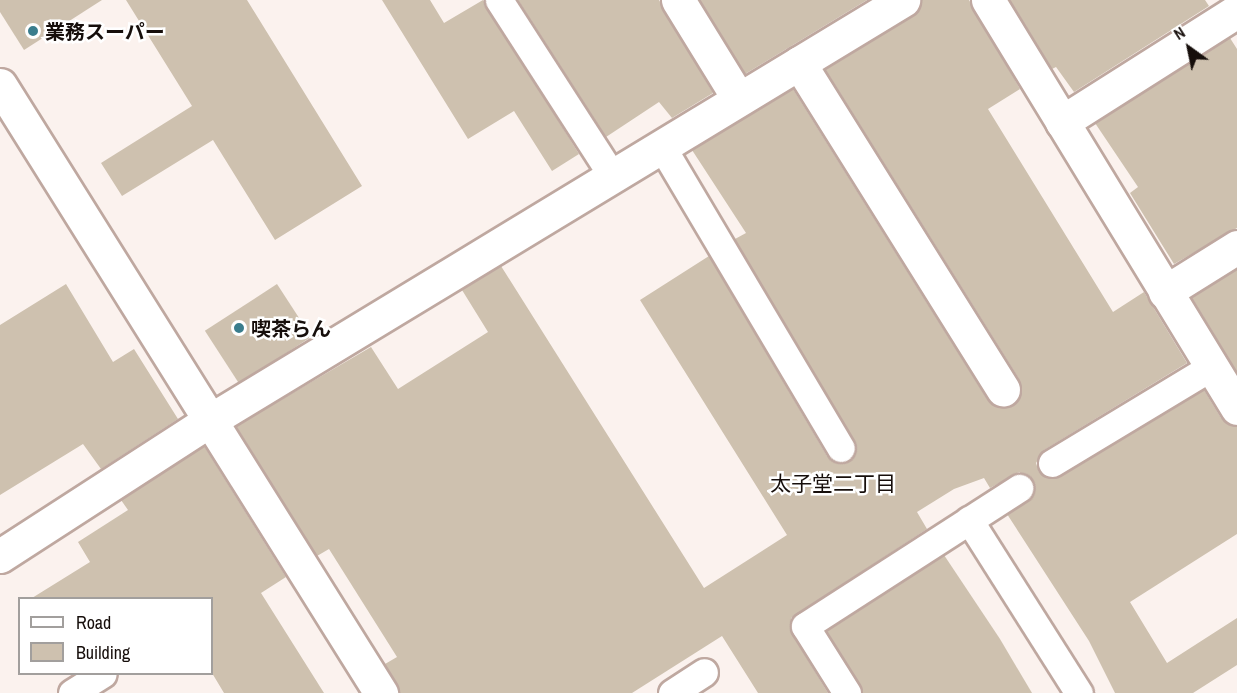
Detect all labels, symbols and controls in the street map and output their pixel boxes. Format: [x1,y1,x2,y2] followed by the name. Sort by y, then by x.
[1159,18,1219,78] north arrow
[45,19,165,43] place label: 業務スーパー
[1169,21,1189,45] text: N
[26,24,40,38] marker: 業務スーパー
[251,316,331,340] place label: 喫茶らん
[232,321,246,335] marker: 喫茶らん
[770,471,896,497] district label: 太子堂二丁目
[18,597,213,675] legend
[76,610,111,635] text: Road
[76,640,130,665] text: Building

